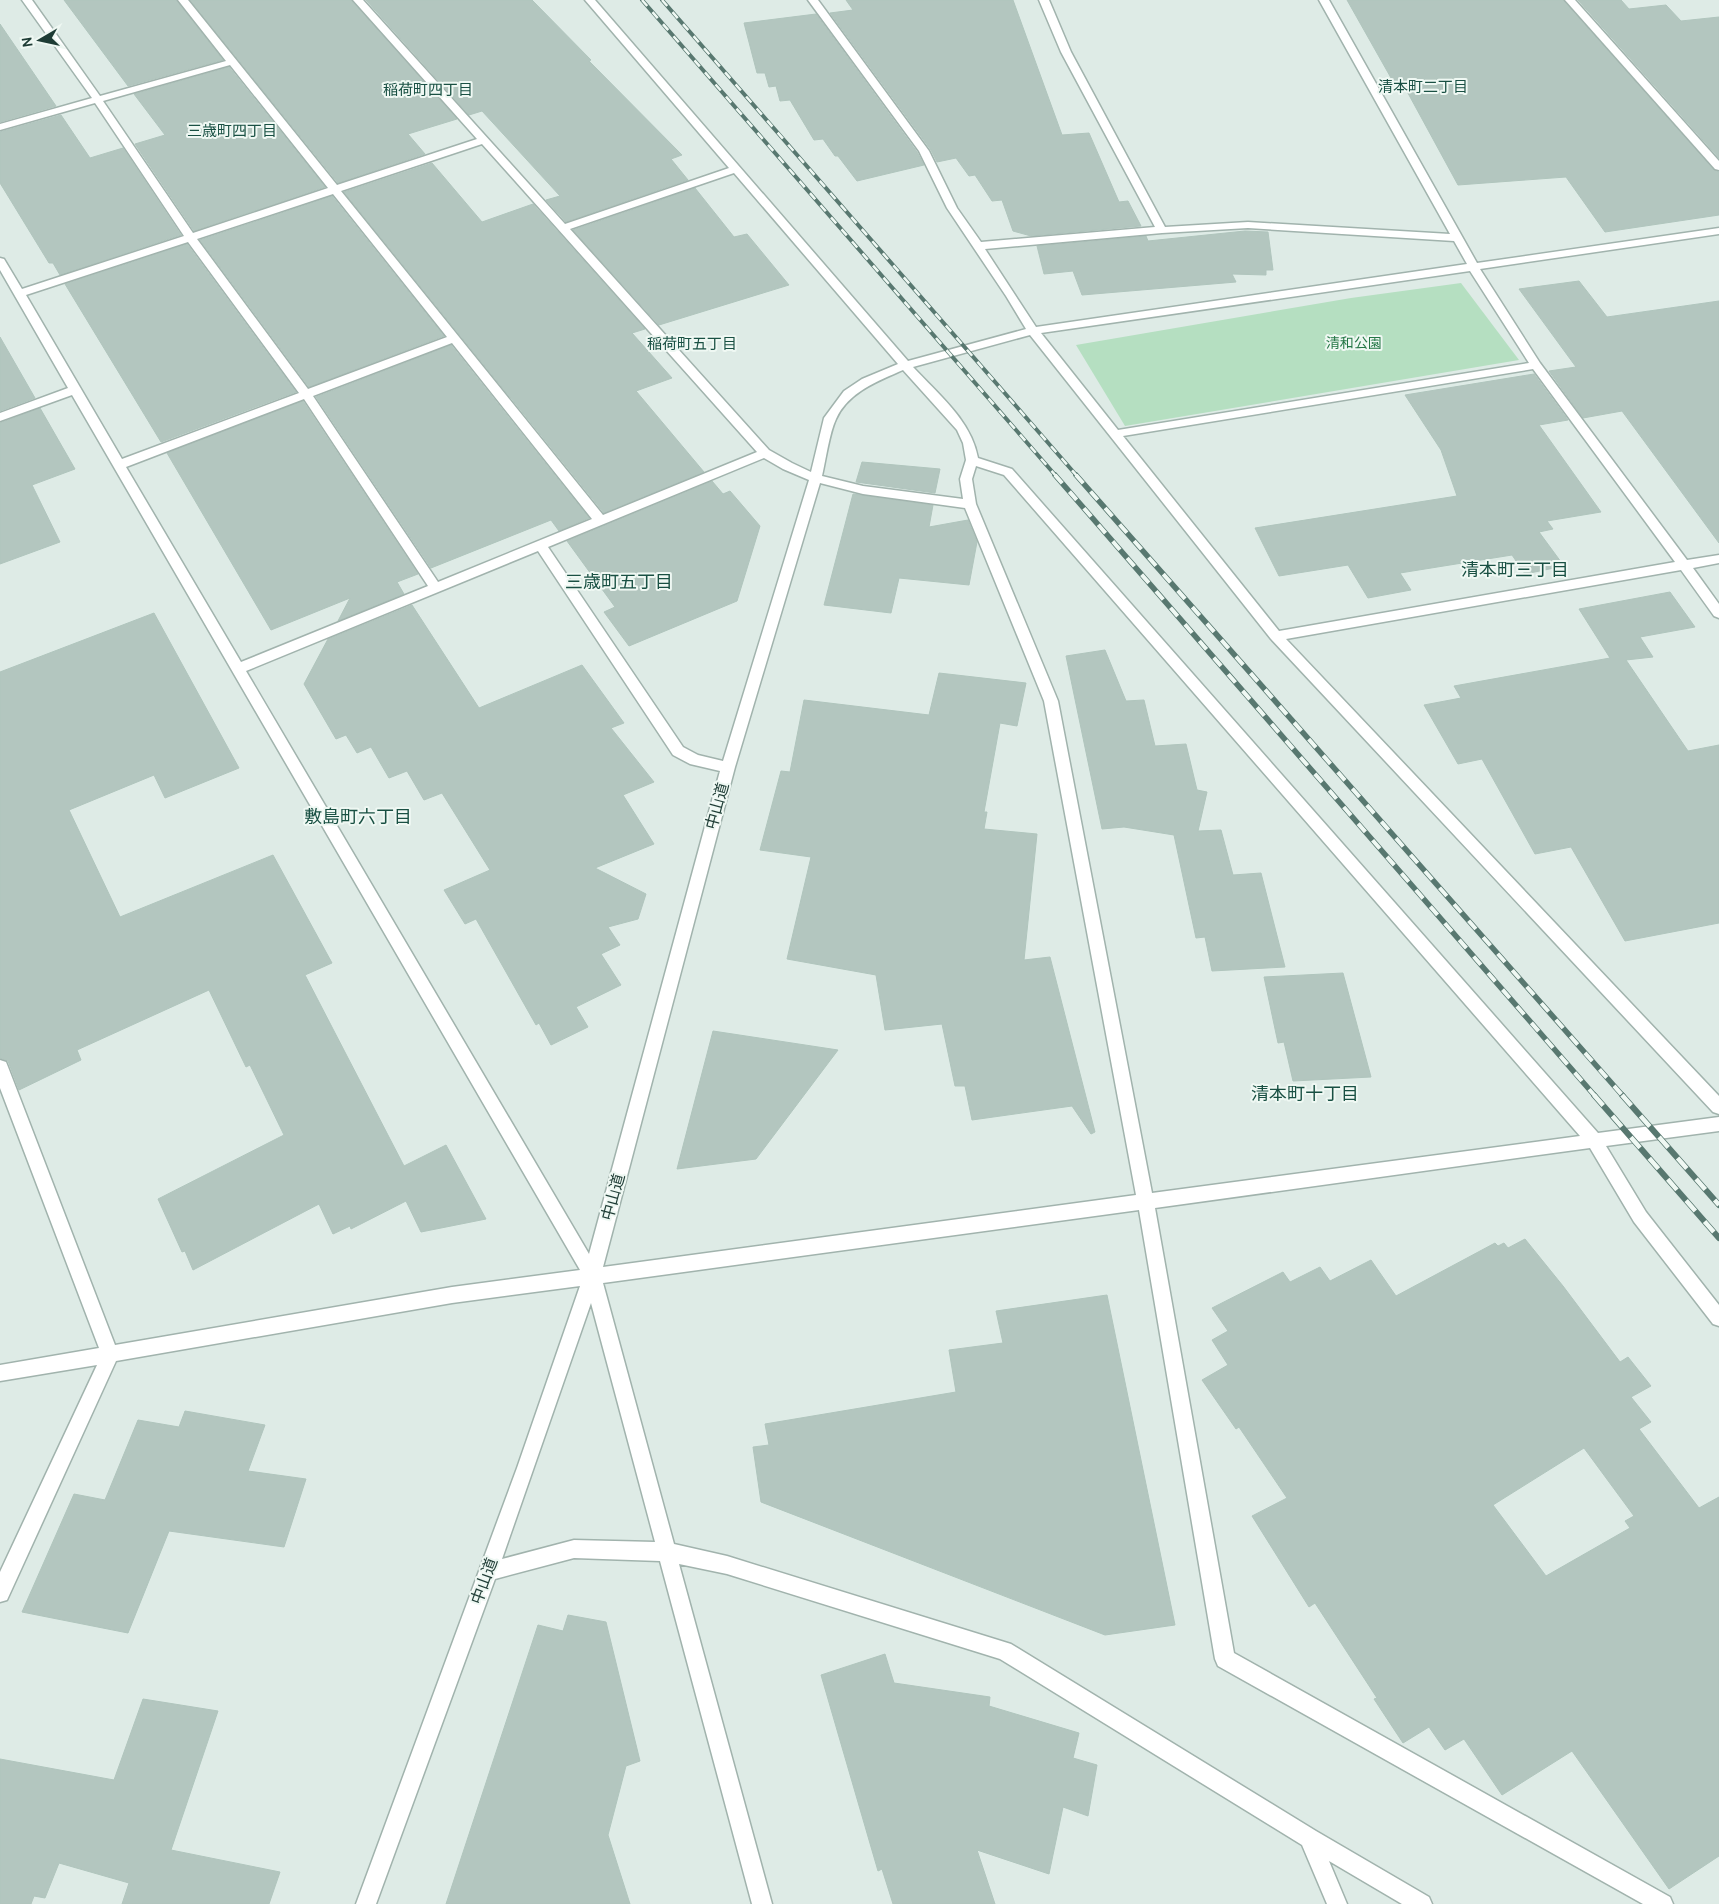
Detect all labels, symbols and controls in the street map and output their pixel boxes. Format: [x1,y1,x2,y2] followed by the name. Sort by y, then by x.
[15,15,65,65] north arrow
[17,36,37,48] text: N
[1378,78,1468,96] district label: 清本町二丁目
[383,81,473,99] district label: 稲荷町四丁目
[187,122,277,140] district label: 三歳町四丁目
[1326,334,1382,352] park label: 清和公園
[647,335,737,353] district label: 稲荷町五丁目
[1461,559,1569,581] district label: 清本町三丁目
[565,571,673,593] district label: 三歳町五丁目
[702,780,732,832] street label: 中山道
[304,806,412,828] district label: 敷島町六丁目
[1251,1083,1359,1105] district label: 清本町十丁目
[598,1171,628,1223] street label: 中山道
[467,1555,501,1607] street label: 中山道

